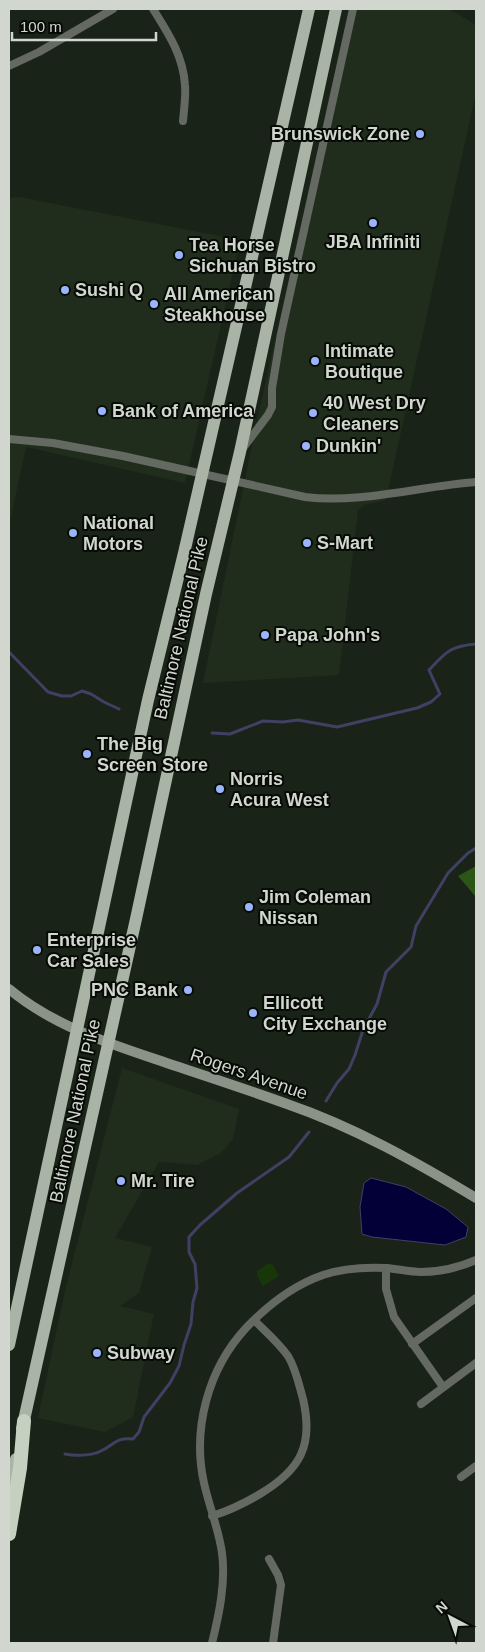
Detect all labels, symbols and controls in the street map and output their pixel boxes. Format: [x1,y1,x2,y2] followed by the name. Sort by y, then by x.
[12,10,156,42] scale bar
[20,18,62,35] text: 100 m
[271,124,410,144] place label: Brunswick Zone
[414,128,426,140] marker: Brunswick Zone
[367,217,379,229] marker: JBA Infiniti
[326,232,420,252] place label: JBA Infiniti
[189,235,316,276] place label: Tea Horse Sichuan Bistro
[173,249,185,261] marker: Tea Horse Sichuan Bistro
[75,280,143,300] place label: Sushi Q
[59,284,71,296] marker: Sushi Q
[164,284,273,325] place label: All American Steakhouse
[148,298,160,310] marker: All American Steakhouse
[325,341,403,382] place label: Intimate Boutique
[309,355,321,367] marker: Intimate Boutique
[323,393,426,434] place label: 40 West Dry Cleaners
[112,401,254,421] place label: Bank of America
[96,405,108,417] marker: Bank of America
[307,407,319,419] marker: 40 West Dry Cleaners
[316,436,381,456] place label: Dunkin'
[300,440,312,452] marker: Dunkin'
[83,513,154,554] place label: National Motors
[67,527,79,539] marker: National Motors
[317,533,373,553] place label: S-Mart
[150,535,212,721] street label: Baltimore National Pike
[301,537,313,549] marker: S-Mart
[275,625,380,645] place label: Papa John's
[259,629,271,641] marker: Papa John's
[97,734,208,775] place label: The Big Screen Store
[81,748,93,760] marker: The Big Screen Store
[230,769,329,810] place label: Norris Acura West
[214,783,226,795] marker: Norris Acura West
[259,887,371,928] place label: Jim Coleman Nissan
[243,901,255,913] marker: Jim Coleman Nissan
[47,930,136,971] place label: Enterprise Car Sales
[31,944,43,956] marker: Enterprise Car Sales
[91,980,179,1000] place label: PNC Bank
[182,984,194,996] marker: PNC Bank
[263,993,387,1034] place label: Ellicott City Exchange
[247,1007,259,1019] marker: Ellicott City Exchange
[46,1017,104,1205] street label: Baltimore National Pike
[188,1045,310,1103] street label: Rogers Avenue
[131,1171,195,1191] place label: Mr. Tire
[115,1175,127,1187] marker: Mr. Tire
[107,1343,175,1363] place label: Subway
[91,1347,103,1359] marker: Subway
[425,1592,475,1642] north arrow
[432,1598,451,1617] text: N

